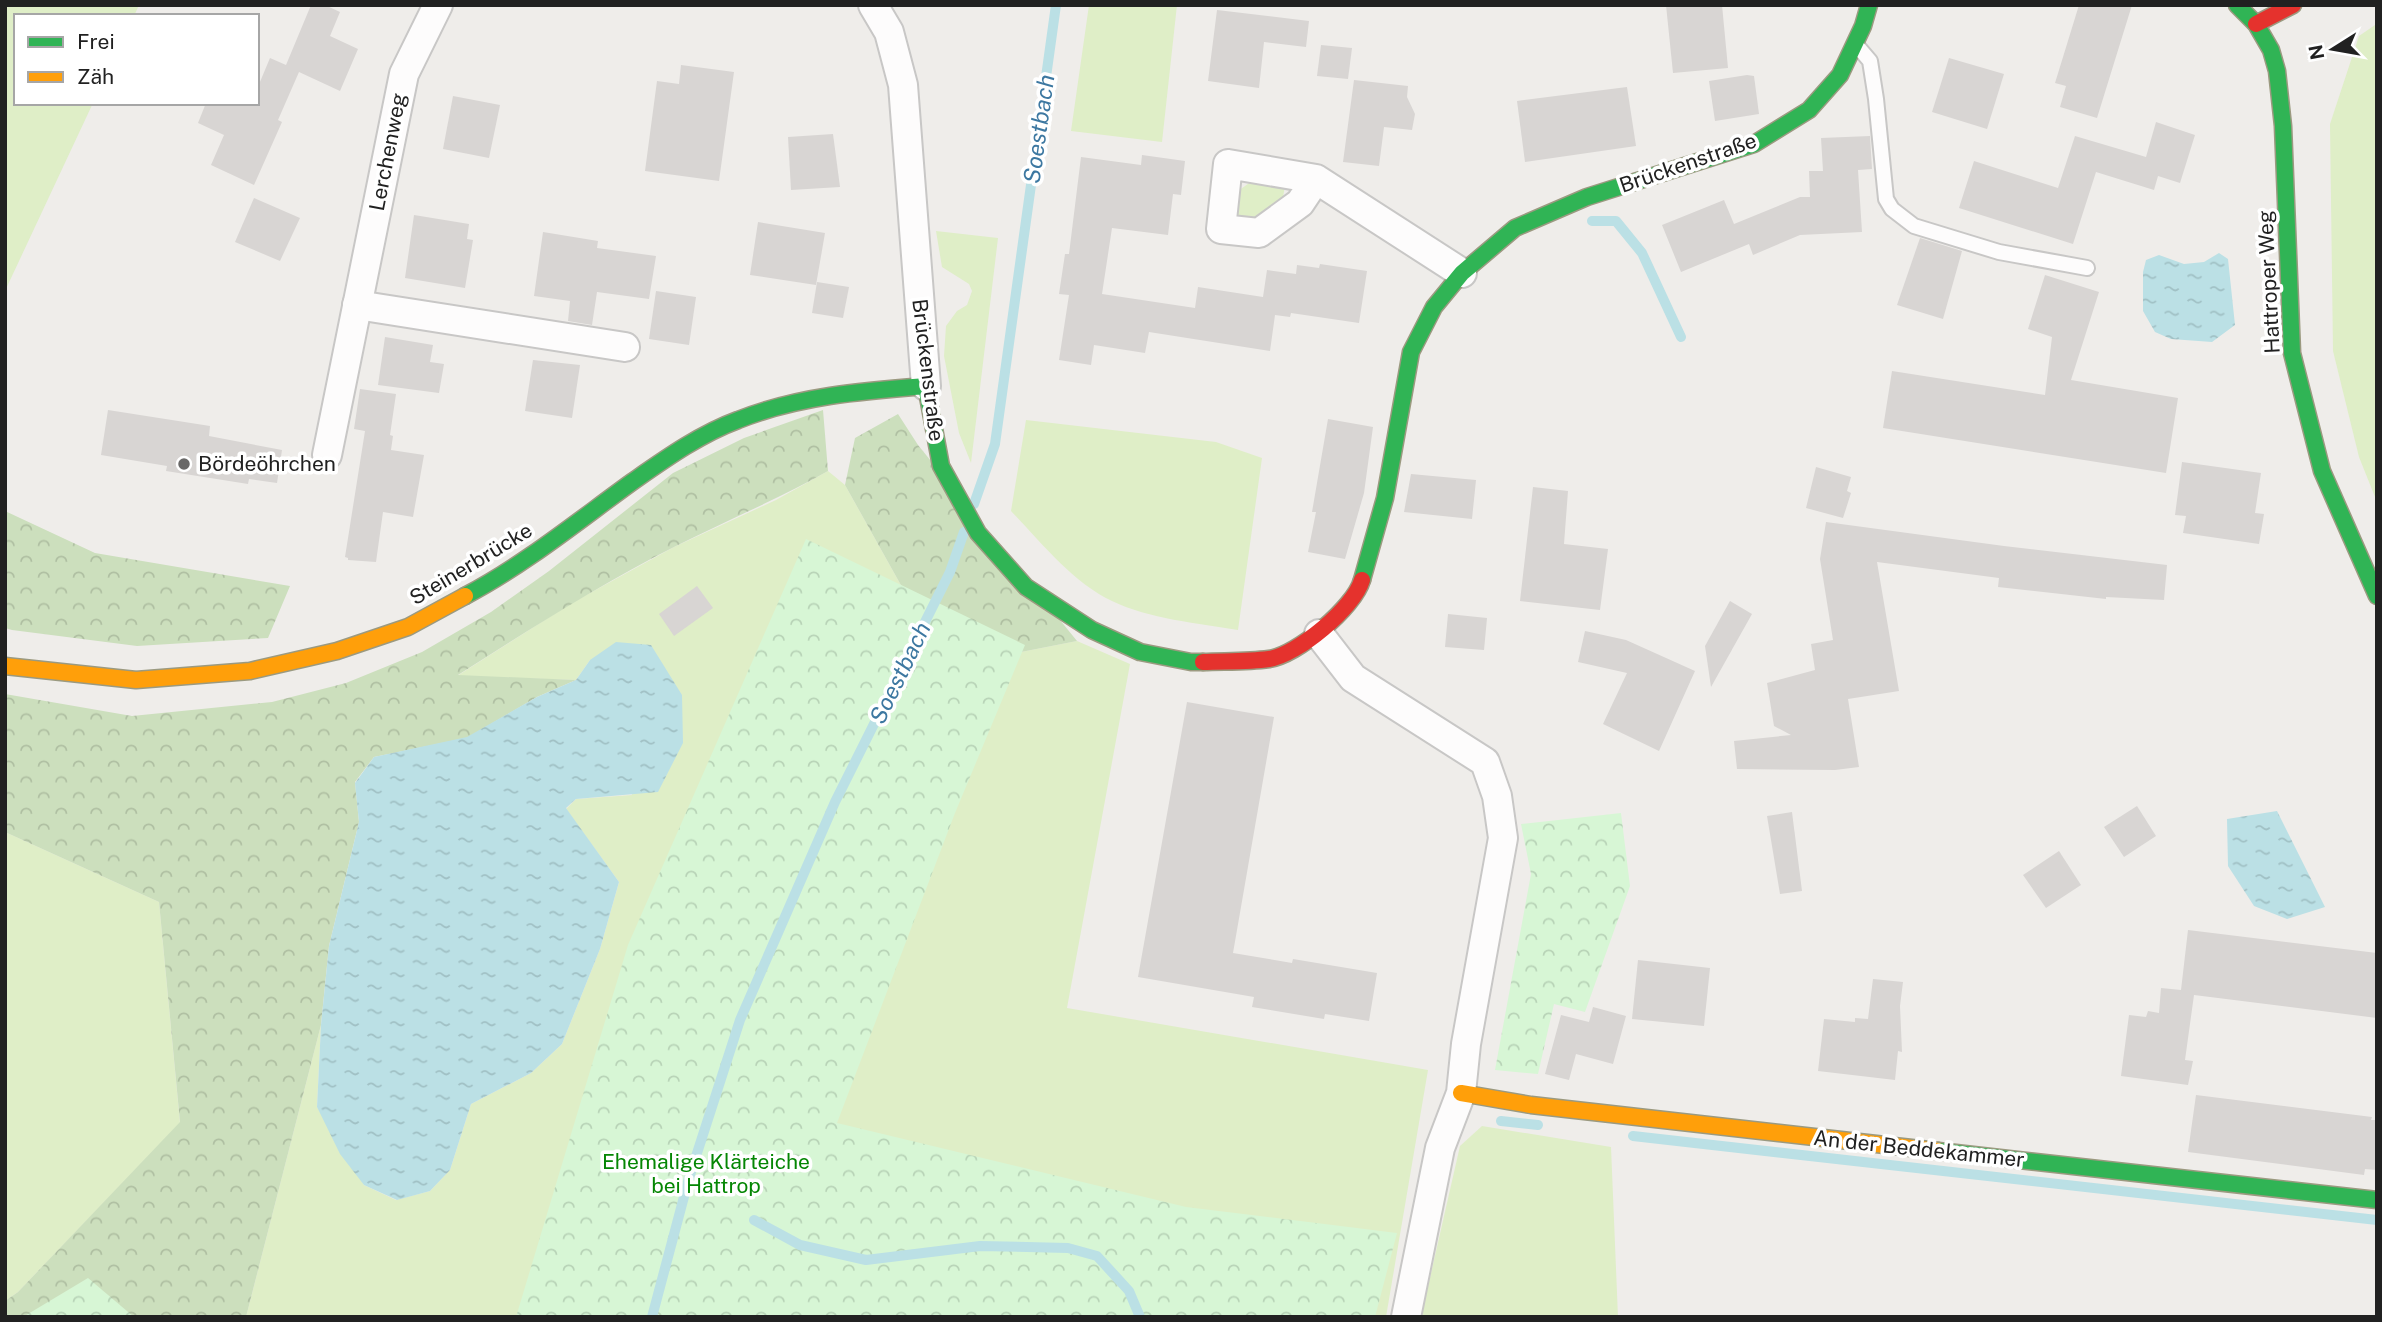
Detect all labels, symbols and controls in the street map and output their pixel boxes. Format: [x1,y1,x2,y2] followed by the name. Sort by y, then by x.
[14,14,259,105] legend
[2298,14,2368,84] north arrow
[77,29,115,54] text: Frei
[2304,43,2329,62] text: N
[77,64,114,89] text: Zäh
[1017,73,1060,185] water label: Soestbach
[364,91,411,213] street label: Lerchenweg
[1616,127,1760,198] street label: Brückenstraße
[2252,210,2285,354] street label: Hattroper Weg
[907,297,950,443] street label: Brückenstraße
[198,451,336,476] place label: Bördeöhrchen
[176,456,192,472] marker: Bördeöhrchen
[405,517,536,610] street label: Steinerbrücke
[863,618,936,728] water label: Soestbach
[1812,1125,2026,1172] street label: An der Beddekammer
[602,1149,810,1198] park label: Ehemalige Klärteiche bei Hattrop

